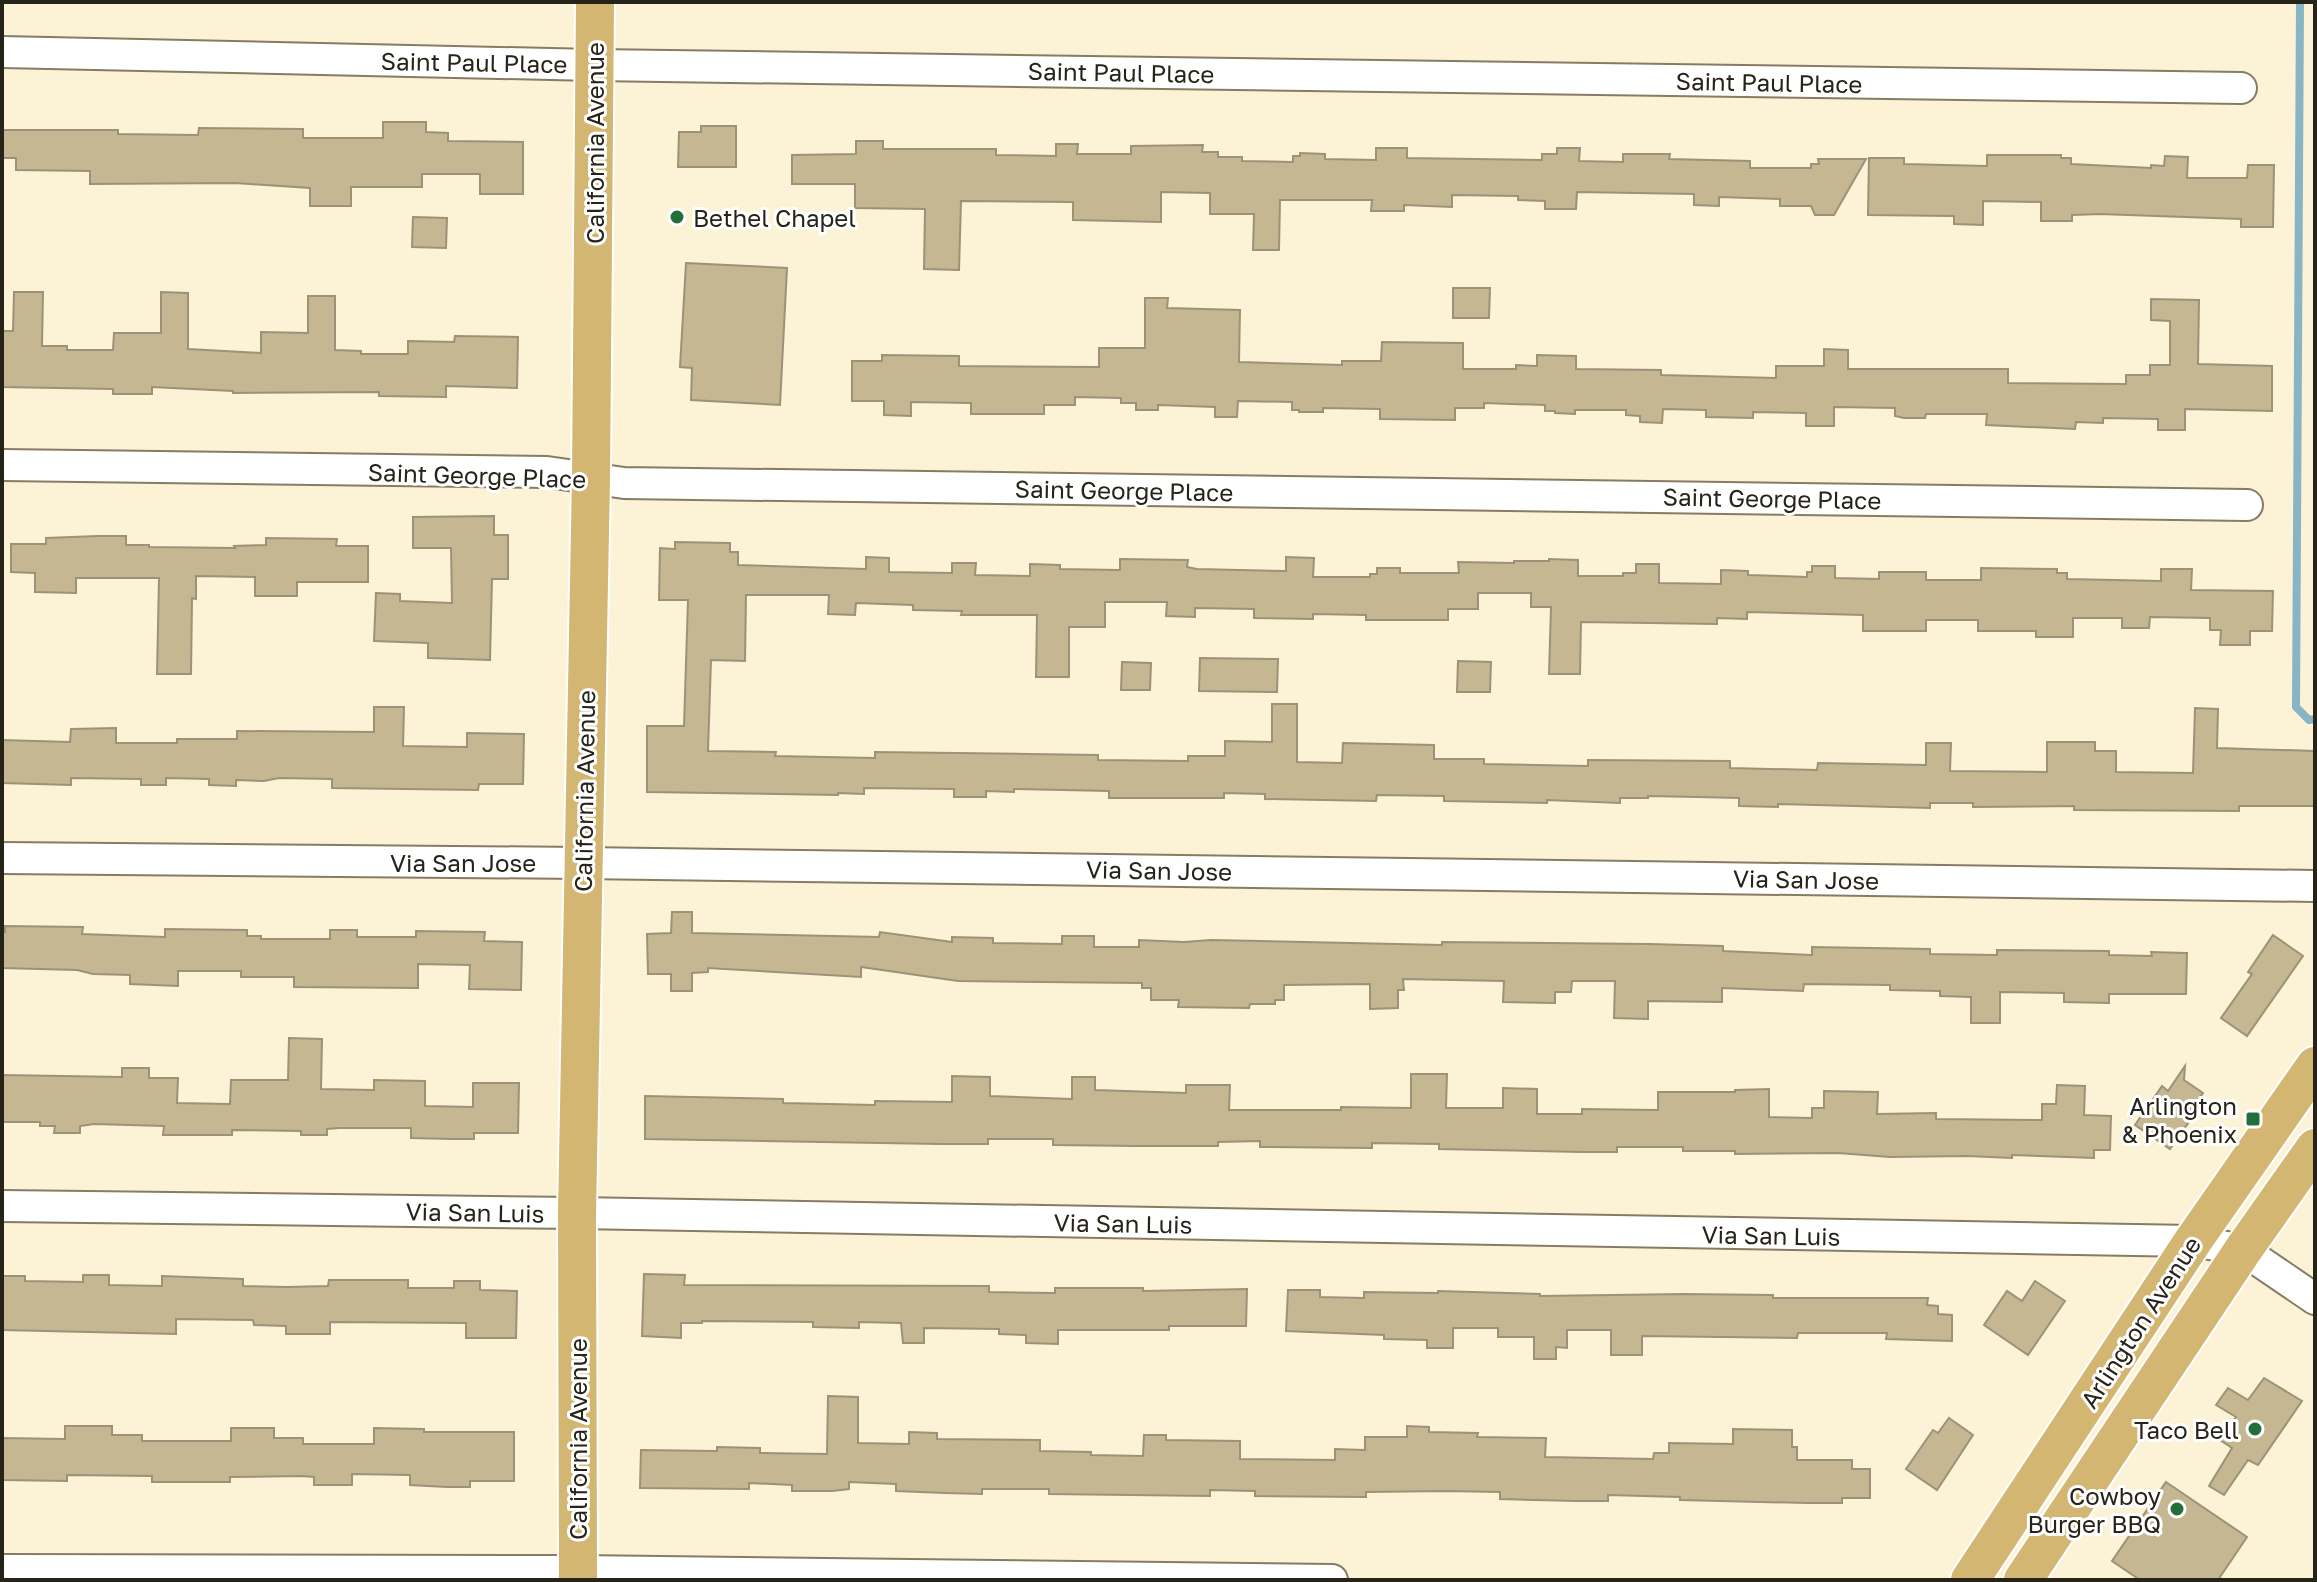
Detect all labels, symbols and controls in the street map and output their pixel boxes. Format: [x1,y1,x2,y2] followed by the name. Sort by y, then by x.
[580,42,609,244] street label: California Avenue
[380,46,568,78] street label: Saint Paul Place
[1027,56,1215,88] street label: Saint Paul Place
[1675,66,1863,98] street label: Saint Paul Place
[693,203,856,232] place label: Bethel Chapel
[668,208,686,226] marker: Bethel Chapel
[367,457,587,493] street label: Saint George Place
[1015,474,1233,506] street label: Saint George Place
[1663,482,1881,514] street label: Saint George Place
[568,690,600,892] street label: California Avenue
[390,848,536,877] street label: Via San Jose
[1086,854,1232,886] street label: Via San Jose
[1733,863,1879,895] street label: Via San Jose
[2122,1091,2237,1148] place label: Arlington & Phoenix
[2244,1110,2262,1128] marker: Arlington & Phoenix
[405,1196,545,1228] street label: Via San Luis
[1053,1207,1193,1239] street label: Via San Luis
[1701,1219,1841,1251] street label: Via San Luis
[2074,1231,2206,1413] street label: Arlington Avenue
[563,1338,592,1540] street label: California Avenue
[2134,1415,2239,1444] place label: Taco Bell
[2246,1420,2264,1438] marker: Taco Bell
[2027,1481,2161,1538] place label: Cowboy Burger BBQ
[2168,1500,2186,1518] marker: Cowboy Burger BBQ

